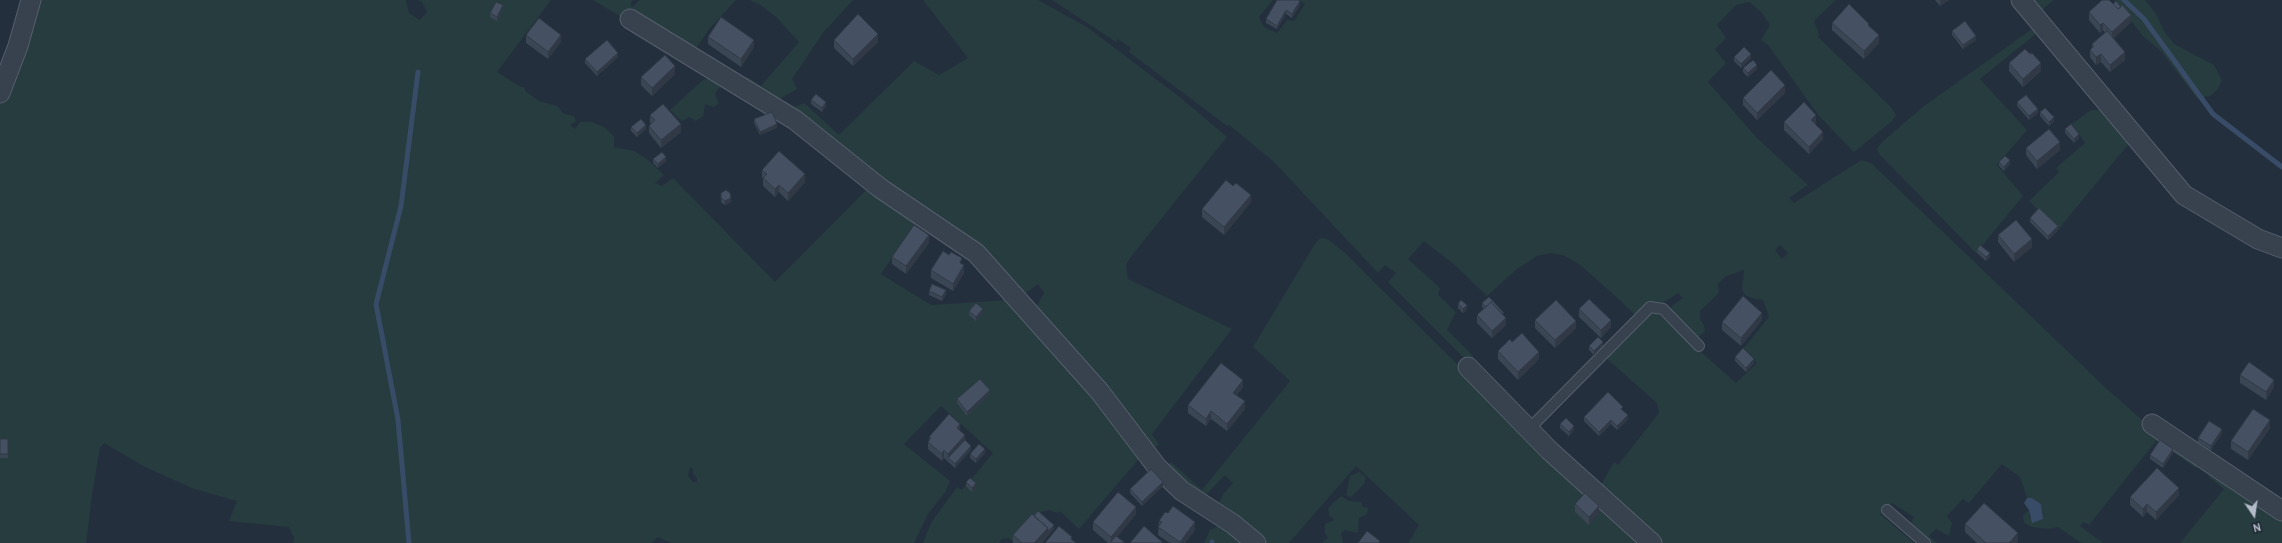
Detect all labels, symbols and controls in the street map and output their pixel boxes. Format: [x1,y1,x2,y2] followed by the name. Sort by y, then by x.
[2234,495,2274,535] north arrow
[2251,519,2262,534] text: N

